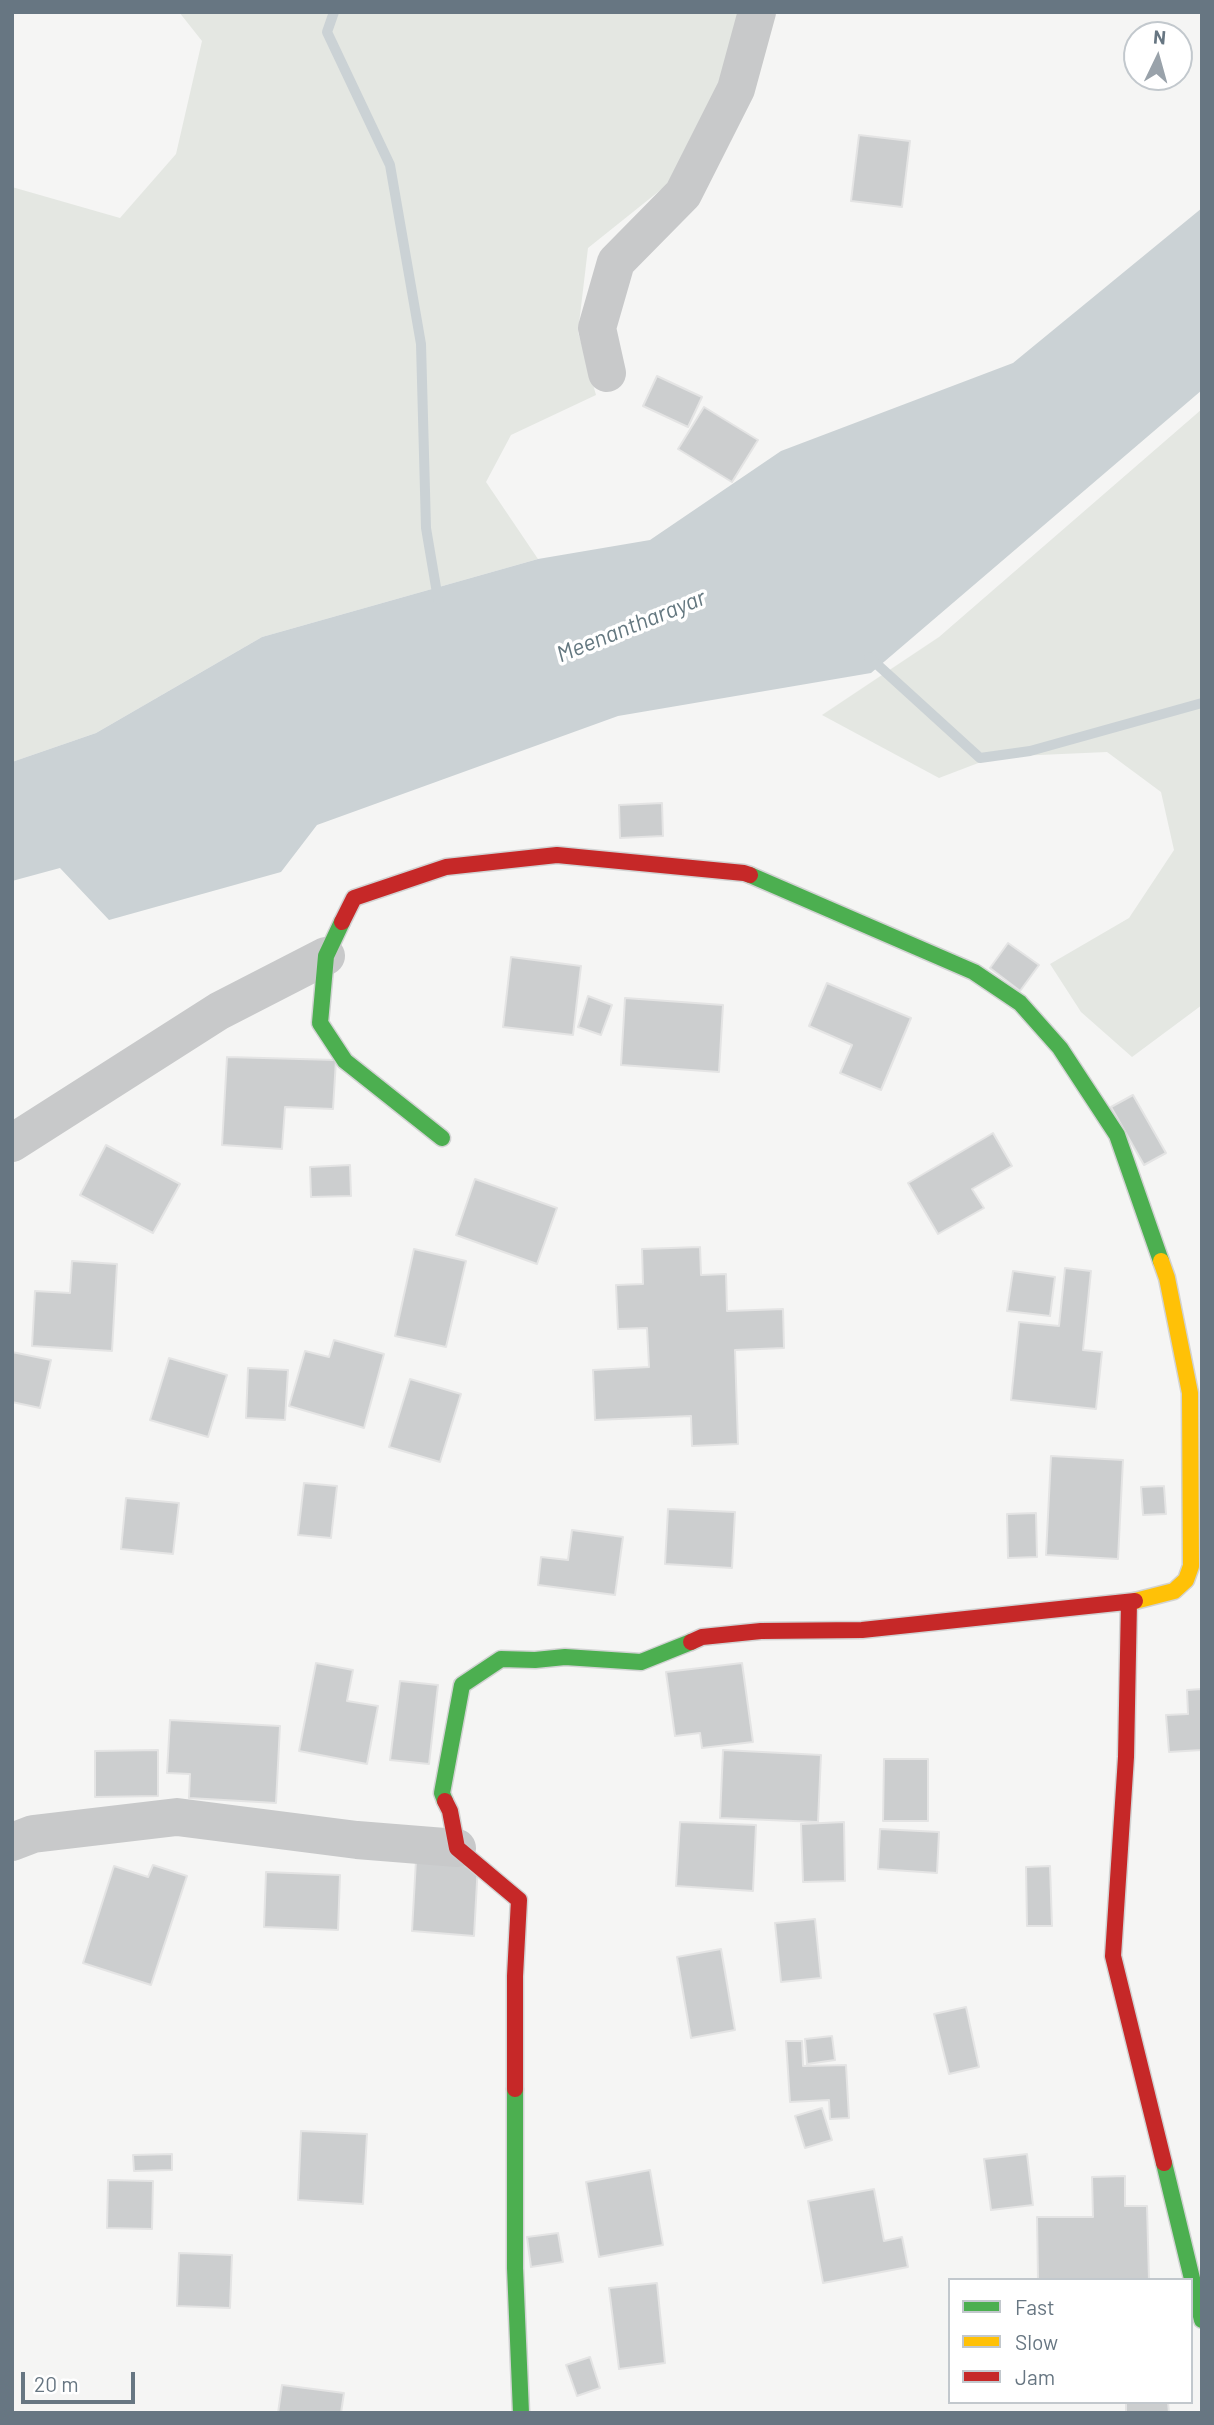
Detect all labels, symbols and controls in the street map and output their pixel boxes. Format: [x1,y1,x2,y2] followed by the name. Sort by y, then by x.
[1123,21,1193,91] north arrow
[1152,25,1167,49] text: N
[552,584,710,668] water label: Meenantharayar
[948,2278,1193,2404] legend
[1015,2294,1055,2319] text: Fast
[1015,2329,1058,2354] text: Slow
[24,2358,138,2402] scale bar
[1015,2364,1055,2389] text: Jam
[34,2371,79,2396] text: 20 m

